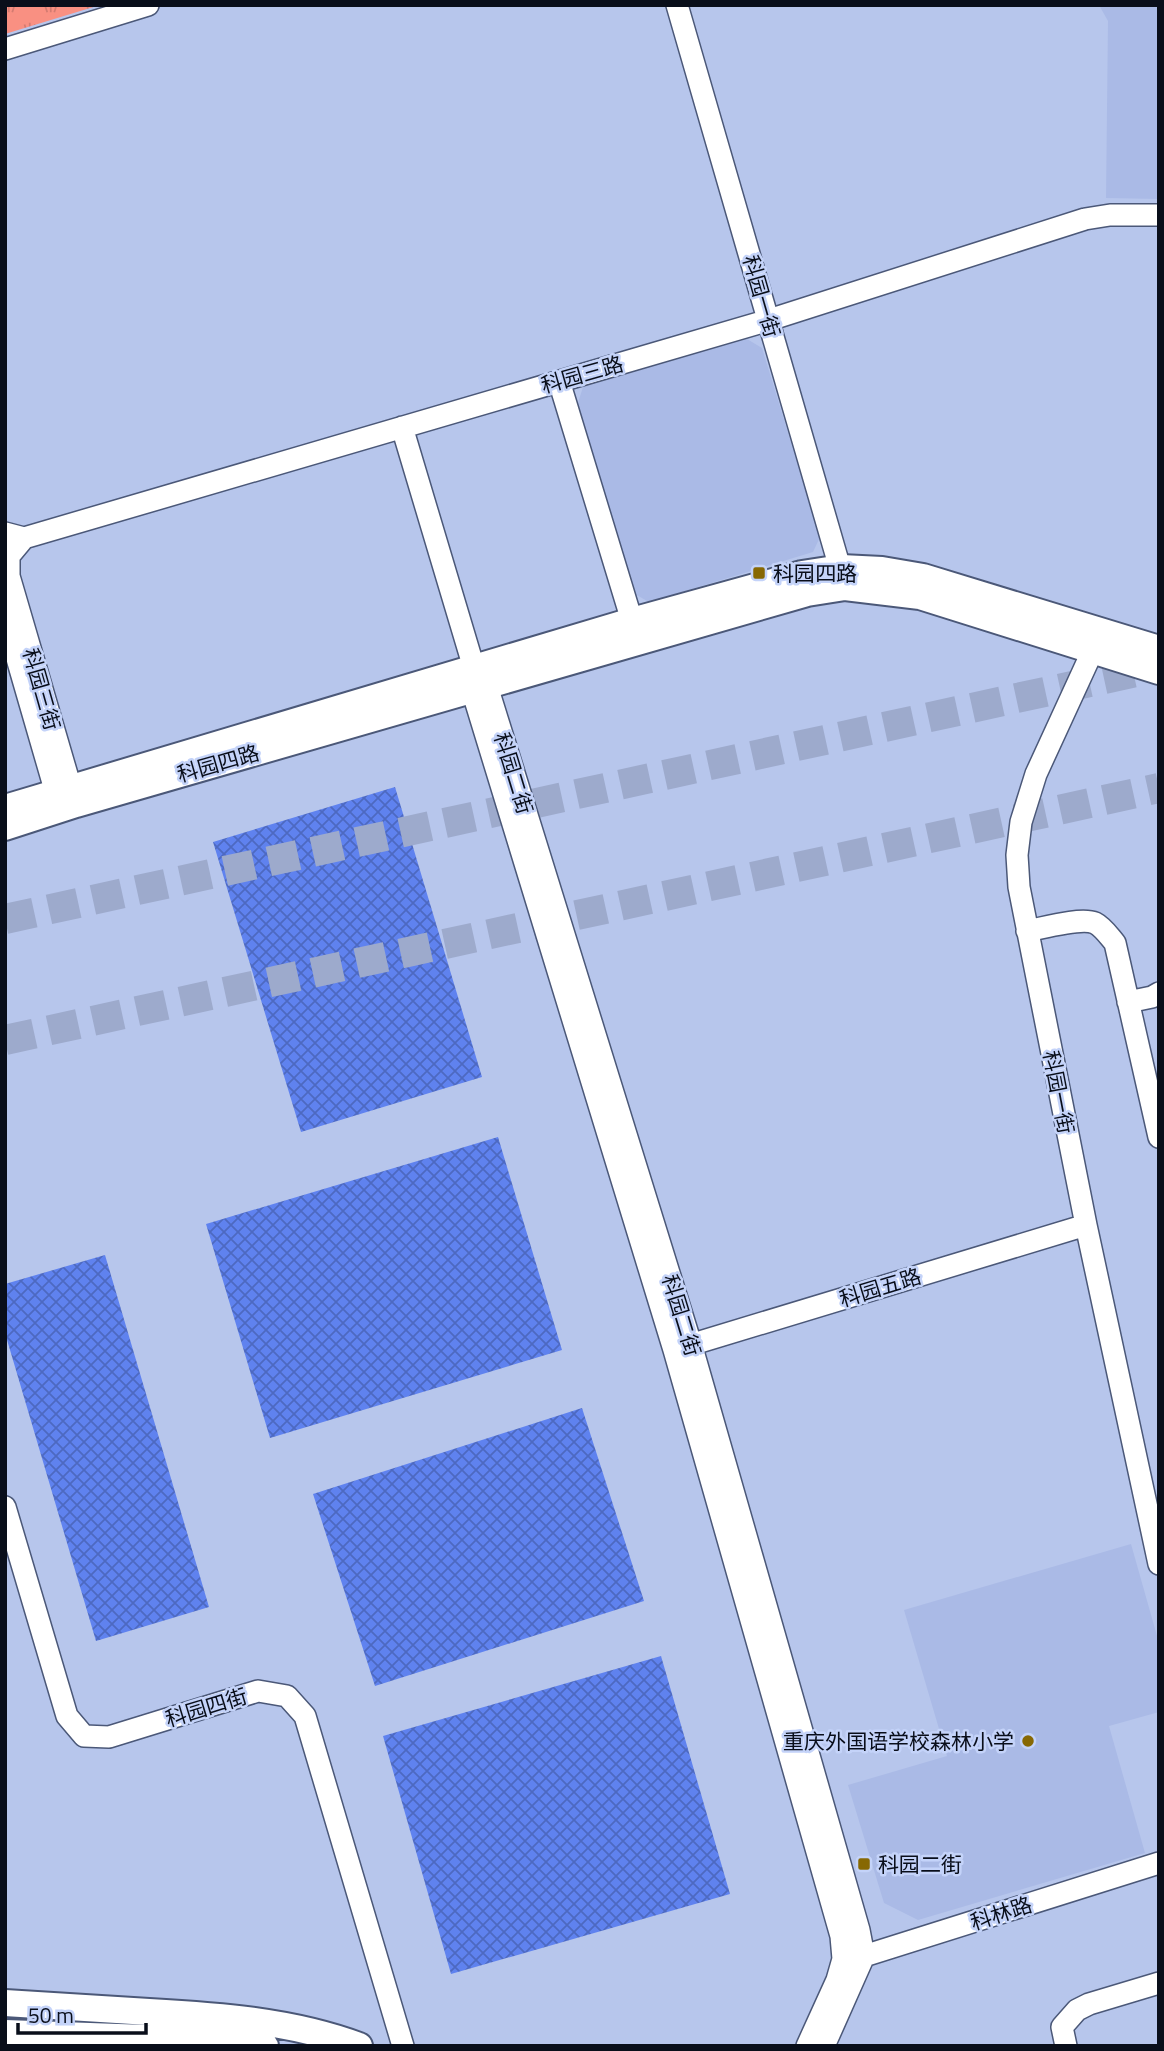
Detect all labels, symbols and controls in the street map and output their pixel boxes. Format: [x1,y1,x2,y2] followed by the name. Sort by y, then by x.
[735,251,789,341] street label: 科园一街
[537,347,627,401] street label: 科园三路
[773,557,857,589] place label: 科园四路
[751,565,767,581] marker: 科园四路
[15,644,69,734] street label: 科园三街
[486,728,542,818] street label: 科园二街
[173,736,263,790] street label: 科园四路
[1035,1048,1083,1136] street label: 科园一街
[835,1259,925,1315] street label: 科园五路
[654,1270,710,1360] street label: 科园二街
[161,1679,251,1735] street label: 科园四街
[783,1725,1014,1757] place label: 重庆外国语学校森林小学
[1020,1733,1036,1749] marker: 重庆外国语学校森林小学
[878,1848,962,1880] place label: 科园二街
[856,1856,872,1872] marker: 科园二街
[966,1888,1036,1938] street label: 科林路
[18,1992,145,2036] scale bar
[28,1999,74,2031] text: 50 m

